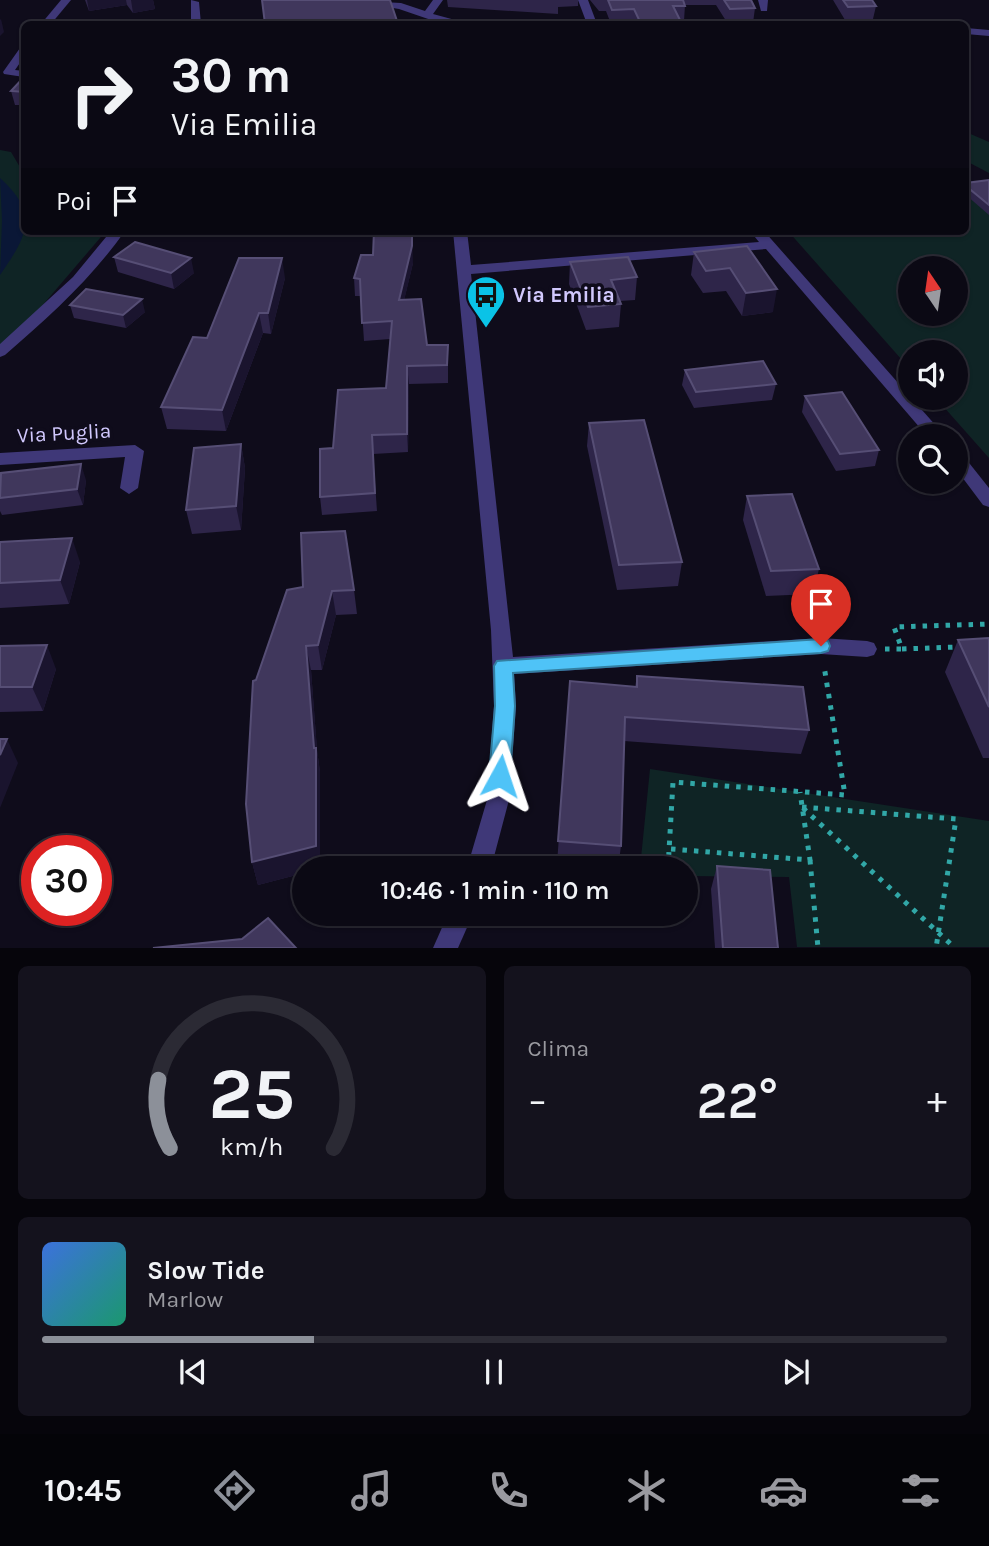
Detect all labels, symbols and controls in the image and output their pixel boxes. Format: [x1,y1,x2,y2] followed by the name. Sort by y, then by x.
[171,47,291,104] text: 30 m
[56,49,147,140] icon: right
[171,106,317,143] text: Via Emilia
[106,182,144,220] icon: arrive
[56,186,92,217] text: Poi
[898,256,968,326] north arrow
[898,256,968,494] map controls
[465,274,507,329] bus stop icon: Via Emilia
[513,283,615,307] place label: Via Emilia
[898,340,968,410] button: sound
[16,419,112,447] street label: Via Puglia
[898,424,968,494] button: search
[791,574,851,646] pin
[802,585,840,623] icon: arrive
[463,739,537,813] position arrow
[21,835,112,926] speed limit sign: 30
[380,875,610,906] text: 10:46 · 1 min · 110 m
[528,1035,589,1062] text: Clima
[209,1052,295,1137] text: 25
[696,1070,778,1131] text: 22°
[528,1078,547,1123] text: −
[927,1078,947,1123] text: +
[220,1132,283,1161] text: km/h
[147,1255,265,1286] text: Slow Tide
[147,1286,223,1313] text: Marlow
[174,1353,212,1391] icon: previous
[475,1353,513,1391] icon: pause
[777,1353,815,1391] icon: next
[210,1466,259,1515] icon: directions
[347,1466,396,1515] icon: music
[484,1466,533,1515] icon: phone
[622,1466,671,1515] icon: climate
[759,1466,808,1515] icon: car
[896,1466,945,1515] icon: filters
[44,1472,122,1509] text: 10:45

